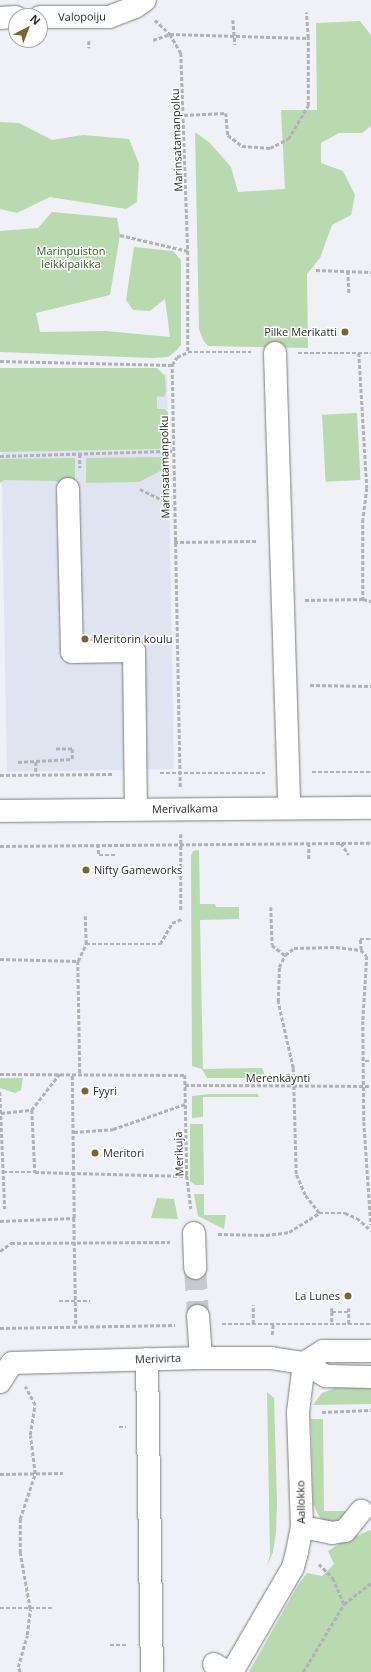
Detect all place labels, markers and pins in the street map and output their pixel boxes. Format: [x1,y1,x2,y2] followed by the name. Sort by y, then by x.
[264,325,337,339] place label: Pilke Merikatti
[340,327,350,337] marker: Pilke Merikatti
[93,632,172,646] place label: Meritorin koulu
[80,634,90,644] marker: Meritorin koulu
[94,863,182,877] place label: Nifty Gameworks
[81,865,91,875] marker: Nifty Gameworks
[93,1084,117,1098] place label: Fyyri
[80,1086,90,1096] marker: Fyyri
[103,1146,144,1160] place label: Meritori
[90,1148,100,1158] marker: Meritori
[295,1289,340,1303] place label: La Lunes
[343,1291,353,1301] marker: La Lunes

